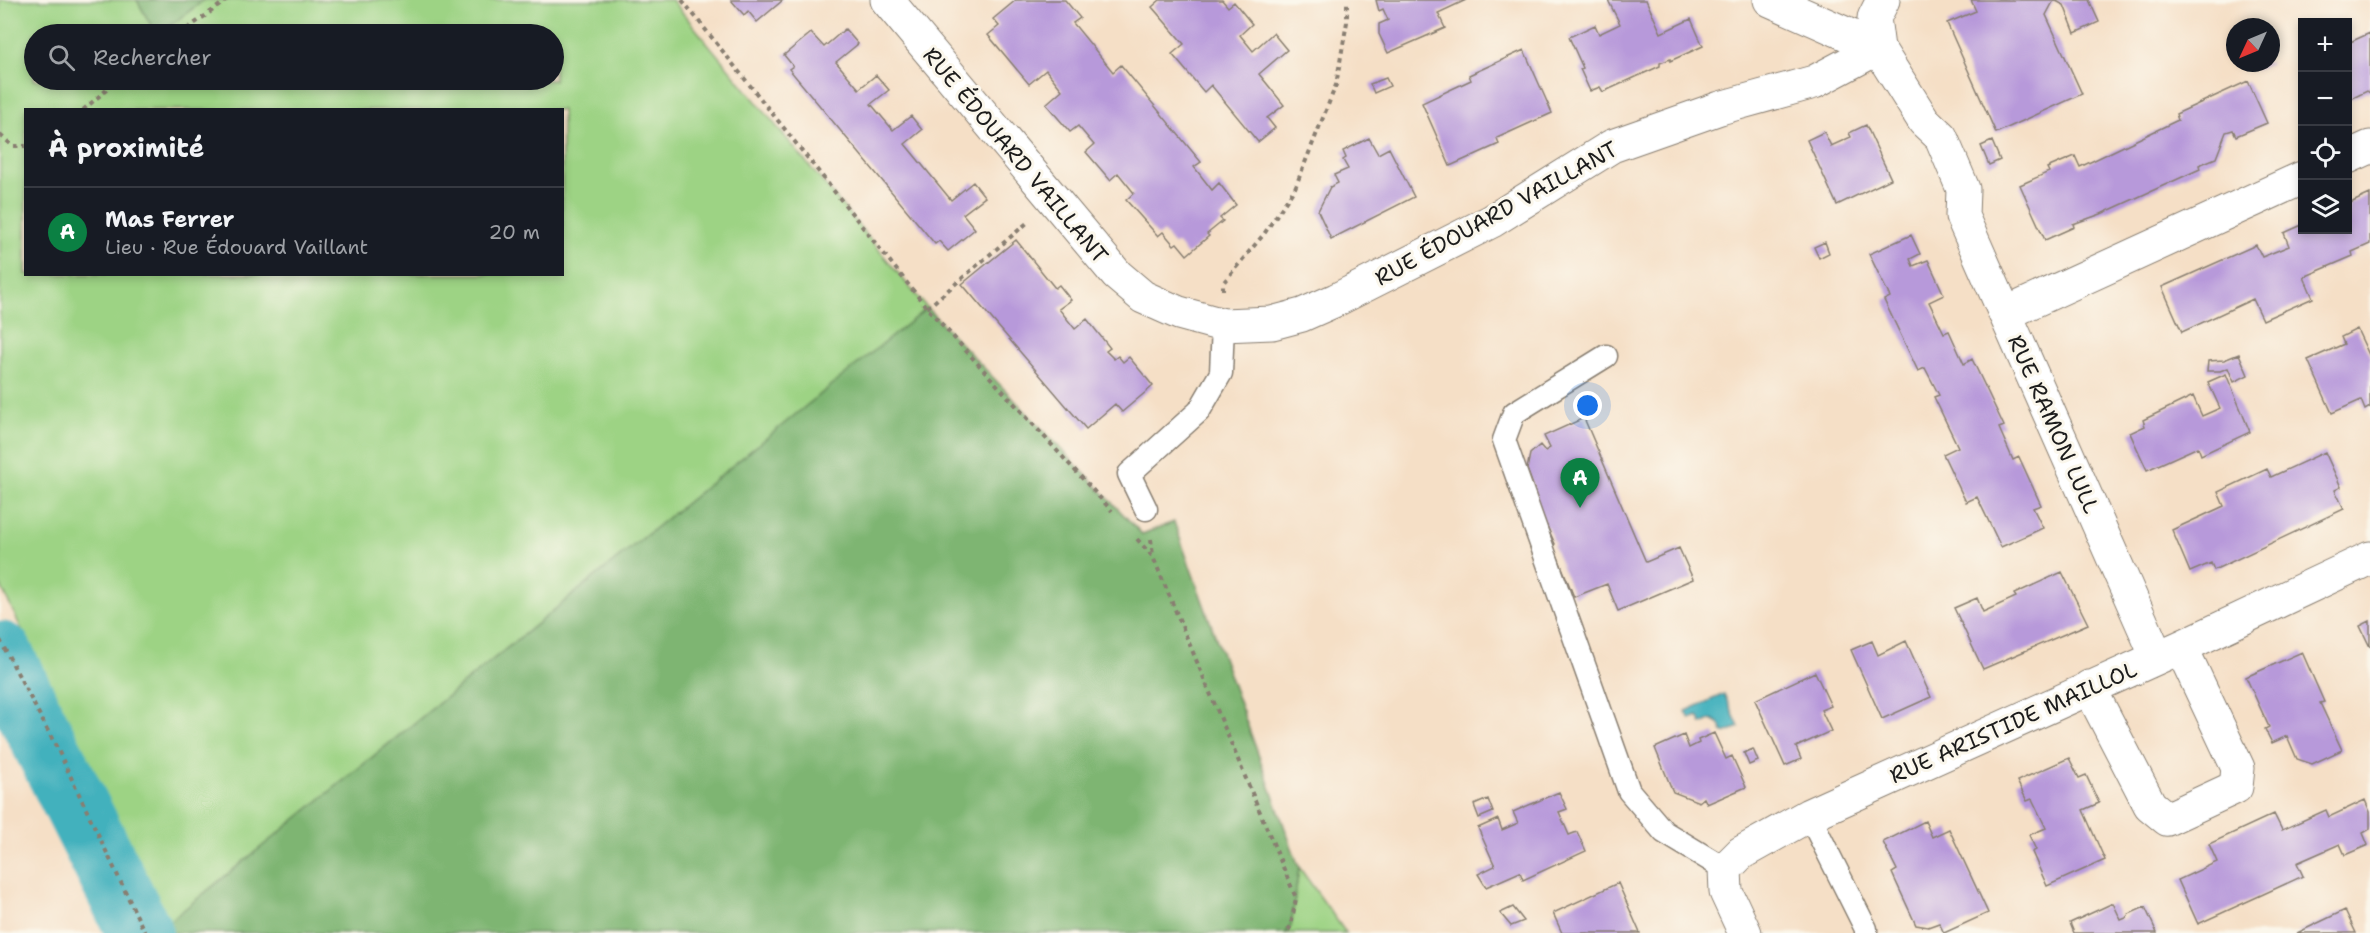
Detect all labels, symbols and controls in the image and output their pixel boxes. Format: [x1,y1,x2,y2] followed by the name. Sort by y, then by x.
[2226,18,2280,72] north arrow
[2298,18,2352,234] map controls
[2298,18,2352,72] button: +
[24,24,564,90] search box
[45,41,78,74] icon: search
[917,41,1115,270] street label: RUE ÉDOUARD VAILLANT
[93,43,212,72] text: Rechercher
[2298,72,2352,126] button: −
[2298,126,2352,180] button: locate
[48,130,204,165] text: À proximité
[1370,134,1623,292] street label: RUE ÉDOUARD VAILLANT
[2298,180,2352,234] button: layers
[105,205,234,234] text: Mas Ferrer
[60,219,75,245] text: A
[489,219,540,245] text: 20 m
[105,234,368,260] text: Lieu · Rue Édouard Vaillant
[2001,330,2106,518] street label: RUE RAMON LULL
[1573,391,1602,420] your location
[1560,458,1600,508] pin: A
[1885,655,2141,790] street label: RUE ARISTIDE MAILLOL

